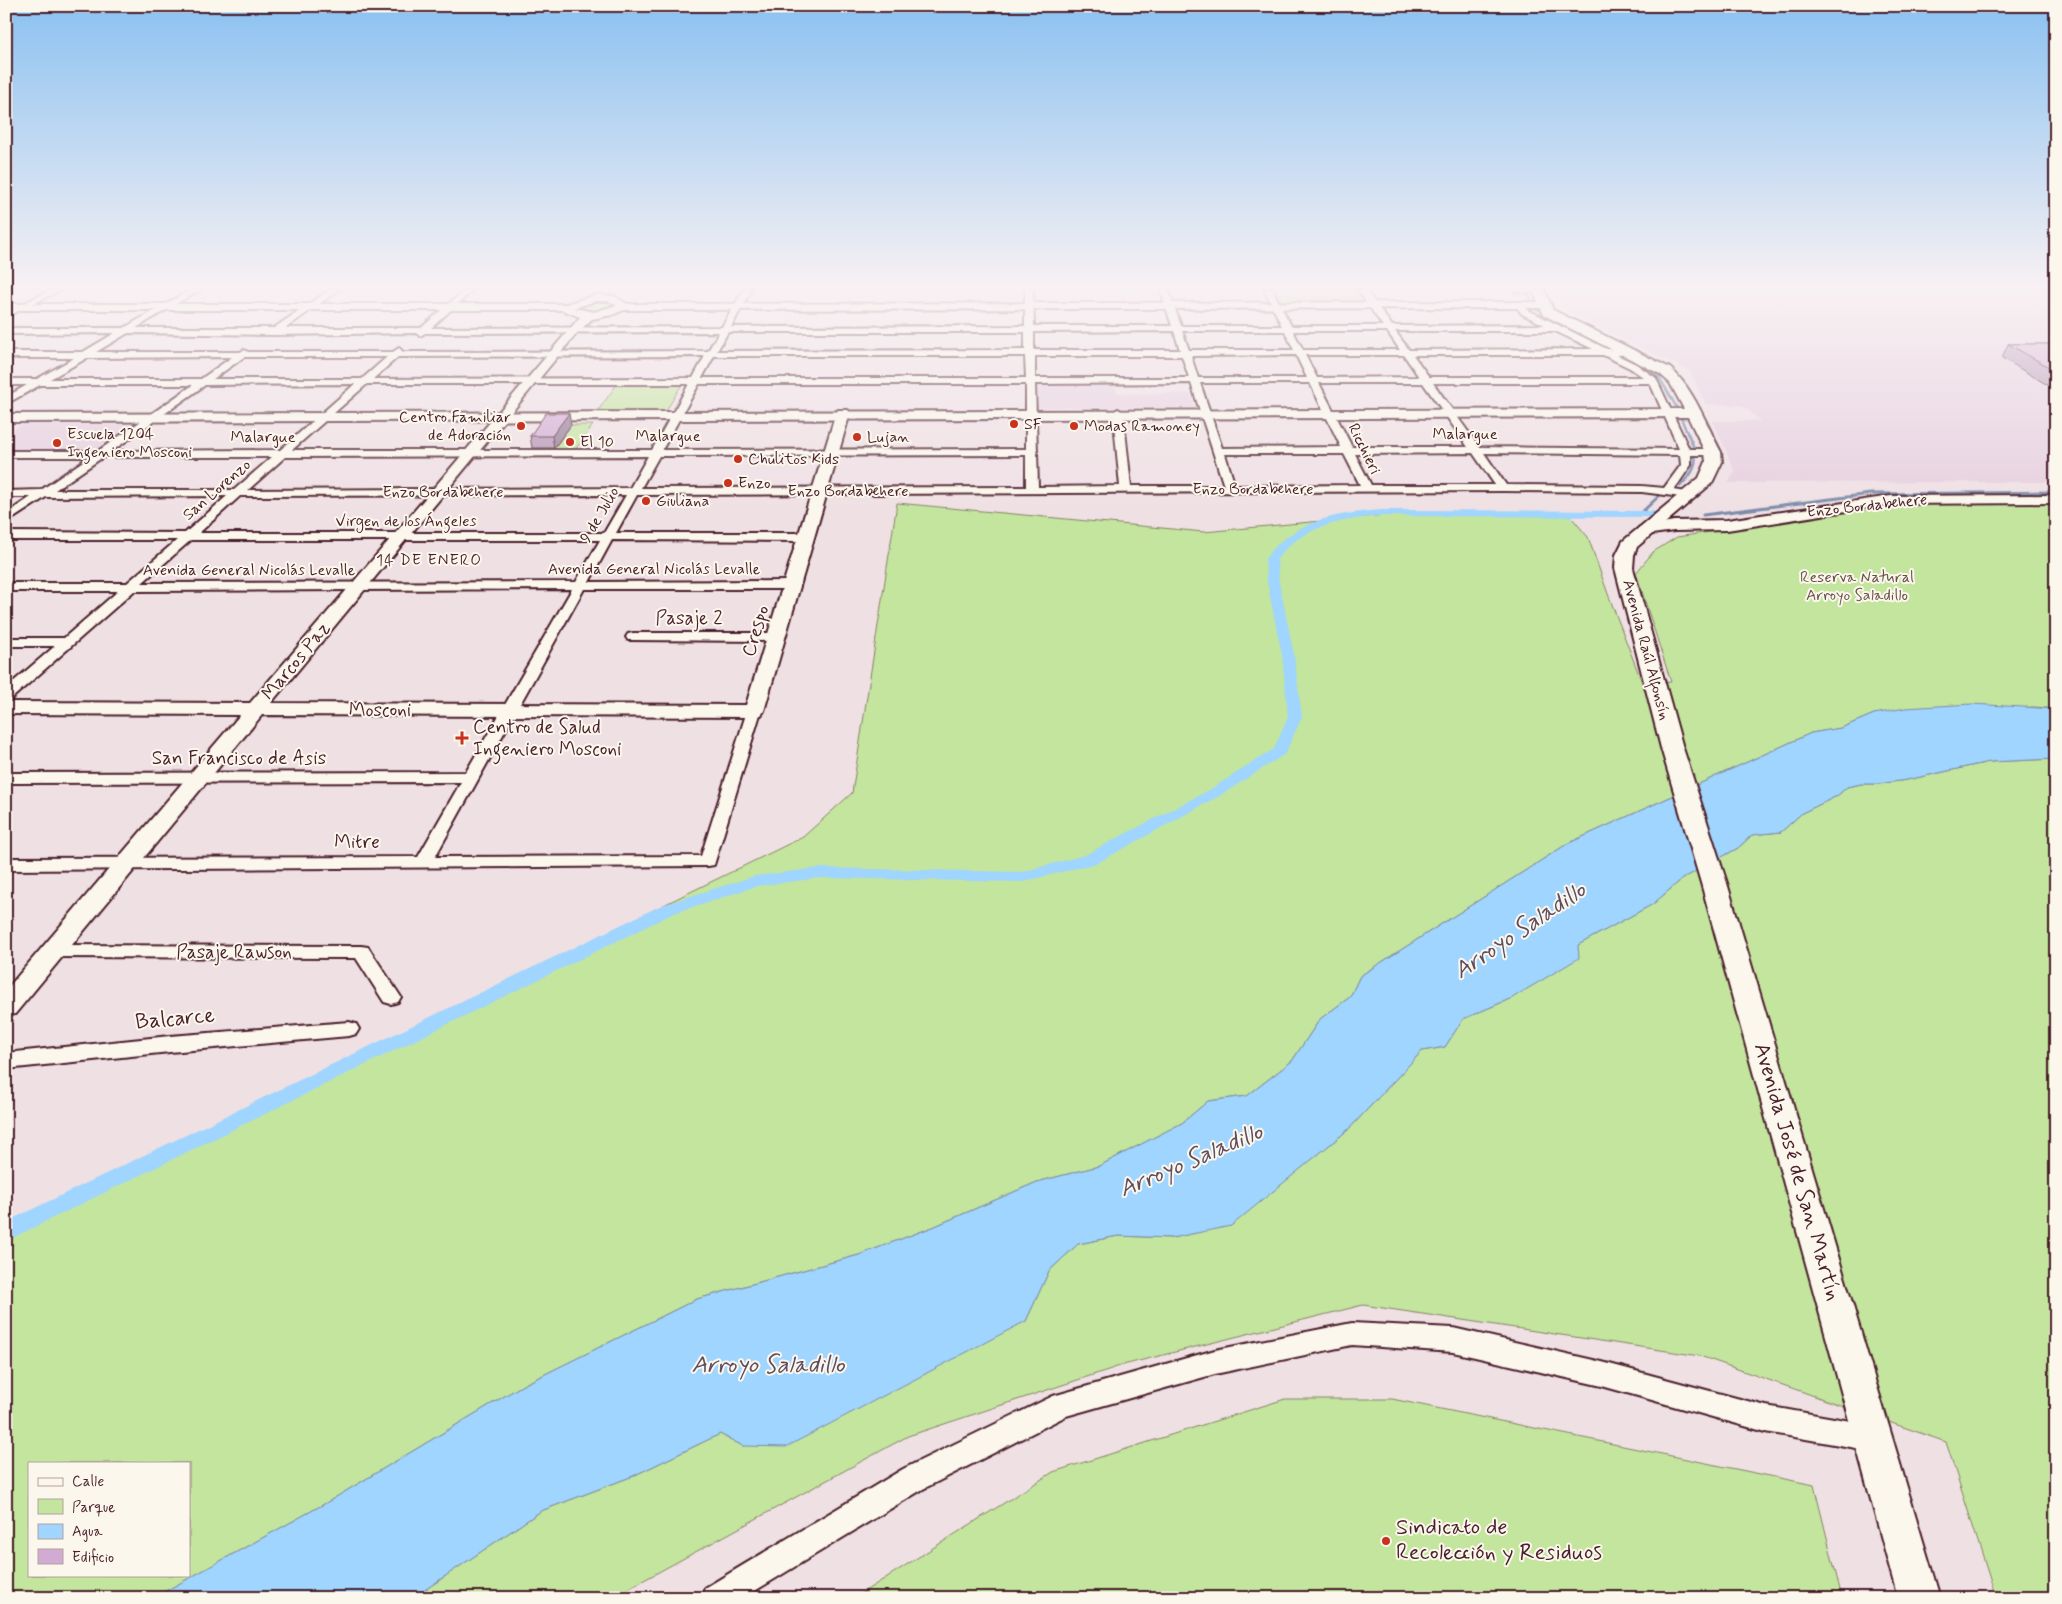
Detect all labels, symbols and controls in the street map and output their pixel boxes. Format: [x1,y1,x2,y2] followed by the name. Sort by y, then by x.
[399,407,511,446] place label: Centro Familiar de Adoración
[1024,414,1042,435] place label: SF
[1084,416,1200,437] place label: Modas Ramoney
[1008,418,1020,430] marker: SF
[515,420,527,432] marker: Centro Familiar de Adoración
[1068,420,1080,432] marker: Modas Ramoney
[1343,420,1385,478] street label: Ricchieri
[67,424,192,464] place label: Escuela 1204 Ingeniero Mosconi
[1432,424,1498,445] street label: Malargue
[635,426,701,447] street label: Malargue
[230,427,296,448] street label: Malargue
[867,427,910,448] place label: Lujan
[851,431,863,443] marker: Lujan
[580,432,614,453] place label: El 10
[564,436,576,448] marker: El 10
[51,437,63,449] marker: Escuela 1204 Ingeniero Mosconi
[748,449,839,470] place label: Chulitos Kids
[732,453,744,465] marker: Chulitos Kids
[179,455,256,525] street label: San Lorenzo
[738,473,771,494] place label: Enzo
[722,477,734,489] marker: Enzo
[1192,479,1314,500] street label: Enzo Bordabehere
[787,481,909,502] street label: Enzo Bordabehere
[382,482,504,503] street label: Enzo Bordabehere
[576,483,625,547] street label: 9 de Julio
[1806,489,1928,523] street label: Enzo Bordabehere
[656,491,709,512] place label: Giuliana
[640,495,652,507] marker: Giuliana
[336,511,476,533] street label: Virgen de los Ángeles
[376,550,482,571] district label: 14 DE ENERO
[548,559,761,580] street label: Avenida General Nicolás Levalle
[143,560,356,581] street label: Avenida General Nicolás Levalle
[1800,567,1914,606] park label: Reserva Natural Arroyo Saladillo
[1615,577,1675,723] street label: Avenida Raúl Alfonsín
[736,602,776,660] street label: Crespo
[655,606,723,632] street label: Pasaje 2
[256,616,336,705] street label: Marcos Paz
[349,698,411,723] street label: Mosconi
[473,715,621,765] place label: Centro de Salud Ingeniero Mosconi
[455,731,469,745] marker: Centro de Salud Ingeniero Mosconi
[152,746,326,771] street label: San Francisco de Asis
[334,830,380,855] street label: Mitre
[1448,875,1593,987] water label: Arroyo Saladillo
[176,940,292,966] street label: Pasaje Rawson
[134,1002,216,1036] street label: Balcarce
[1747,1040,1847,1304] street label: Avenida José de San Martín
[1114,1116,1269,1205] water label: Arroyo Saladillo
[691,1350,846,1381] water label: Arroyo Saladillo
[28,1462,190,1576] legend
[72,1472,104,1492] text: Calle
[72,1498,115,1518] text: Parque
[1396,1514,1602,1567] place label: Sindicato de Recolección y Residuos
[72,1522,104,1542] text: Agua
[1380,1535,1392,1547] marker: Sindicato de Recolección y Residuos
[72,1548,114,1568] text: Edificio

